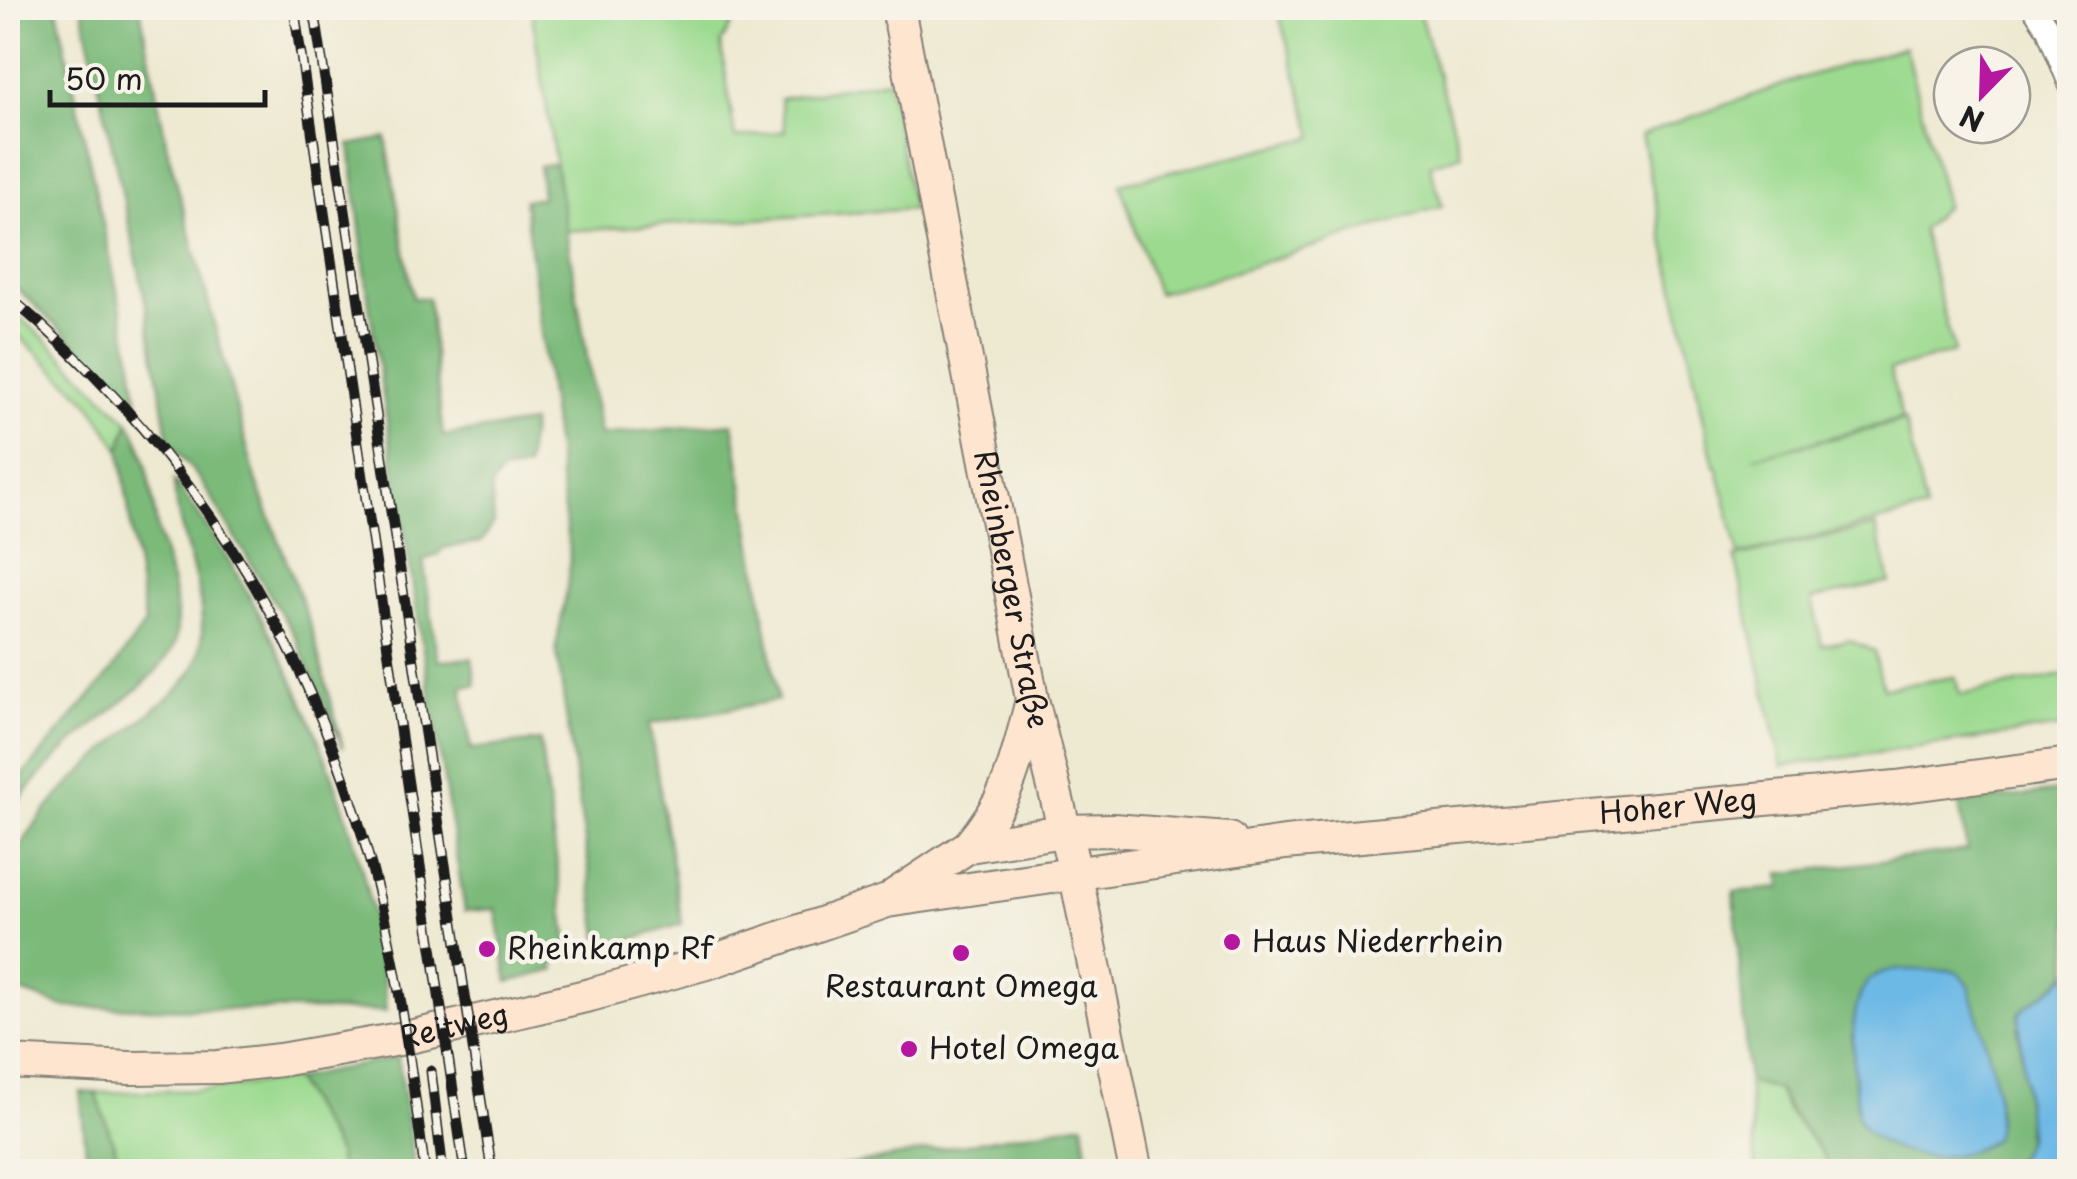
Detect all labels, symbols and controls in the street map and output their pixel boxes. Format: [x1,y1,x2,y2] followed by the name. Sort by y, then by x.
[50,45,265,107] scale bar
[1932,45,2032,145] north arrow
[65,55,143,100] text: 50 m
[1953,95,1990,144] text: N
[964,446,1063,732] street label: Rheinberger Straße
[1597,775,1759,834] street label: Hoher Weg
[1252,917,1504,962] place label: Haus Niederrhein
[507,924,714,969] place label: Rheinkamp Rf
[1221,931,1243,953] marker: Haus Niederrhein
[476,938,498,960] marker: Rheinkamp Rf
[950,942,972,964] marker: Restaurant Omega
[825,962,1098,1007] place label: Restaurant Omega
[395,990,513,1059] street label: Reitweg
[929,1024,1119,1069] place label: Hotel Omega
[898,1038,920,1060] marker: Hotel Omega

